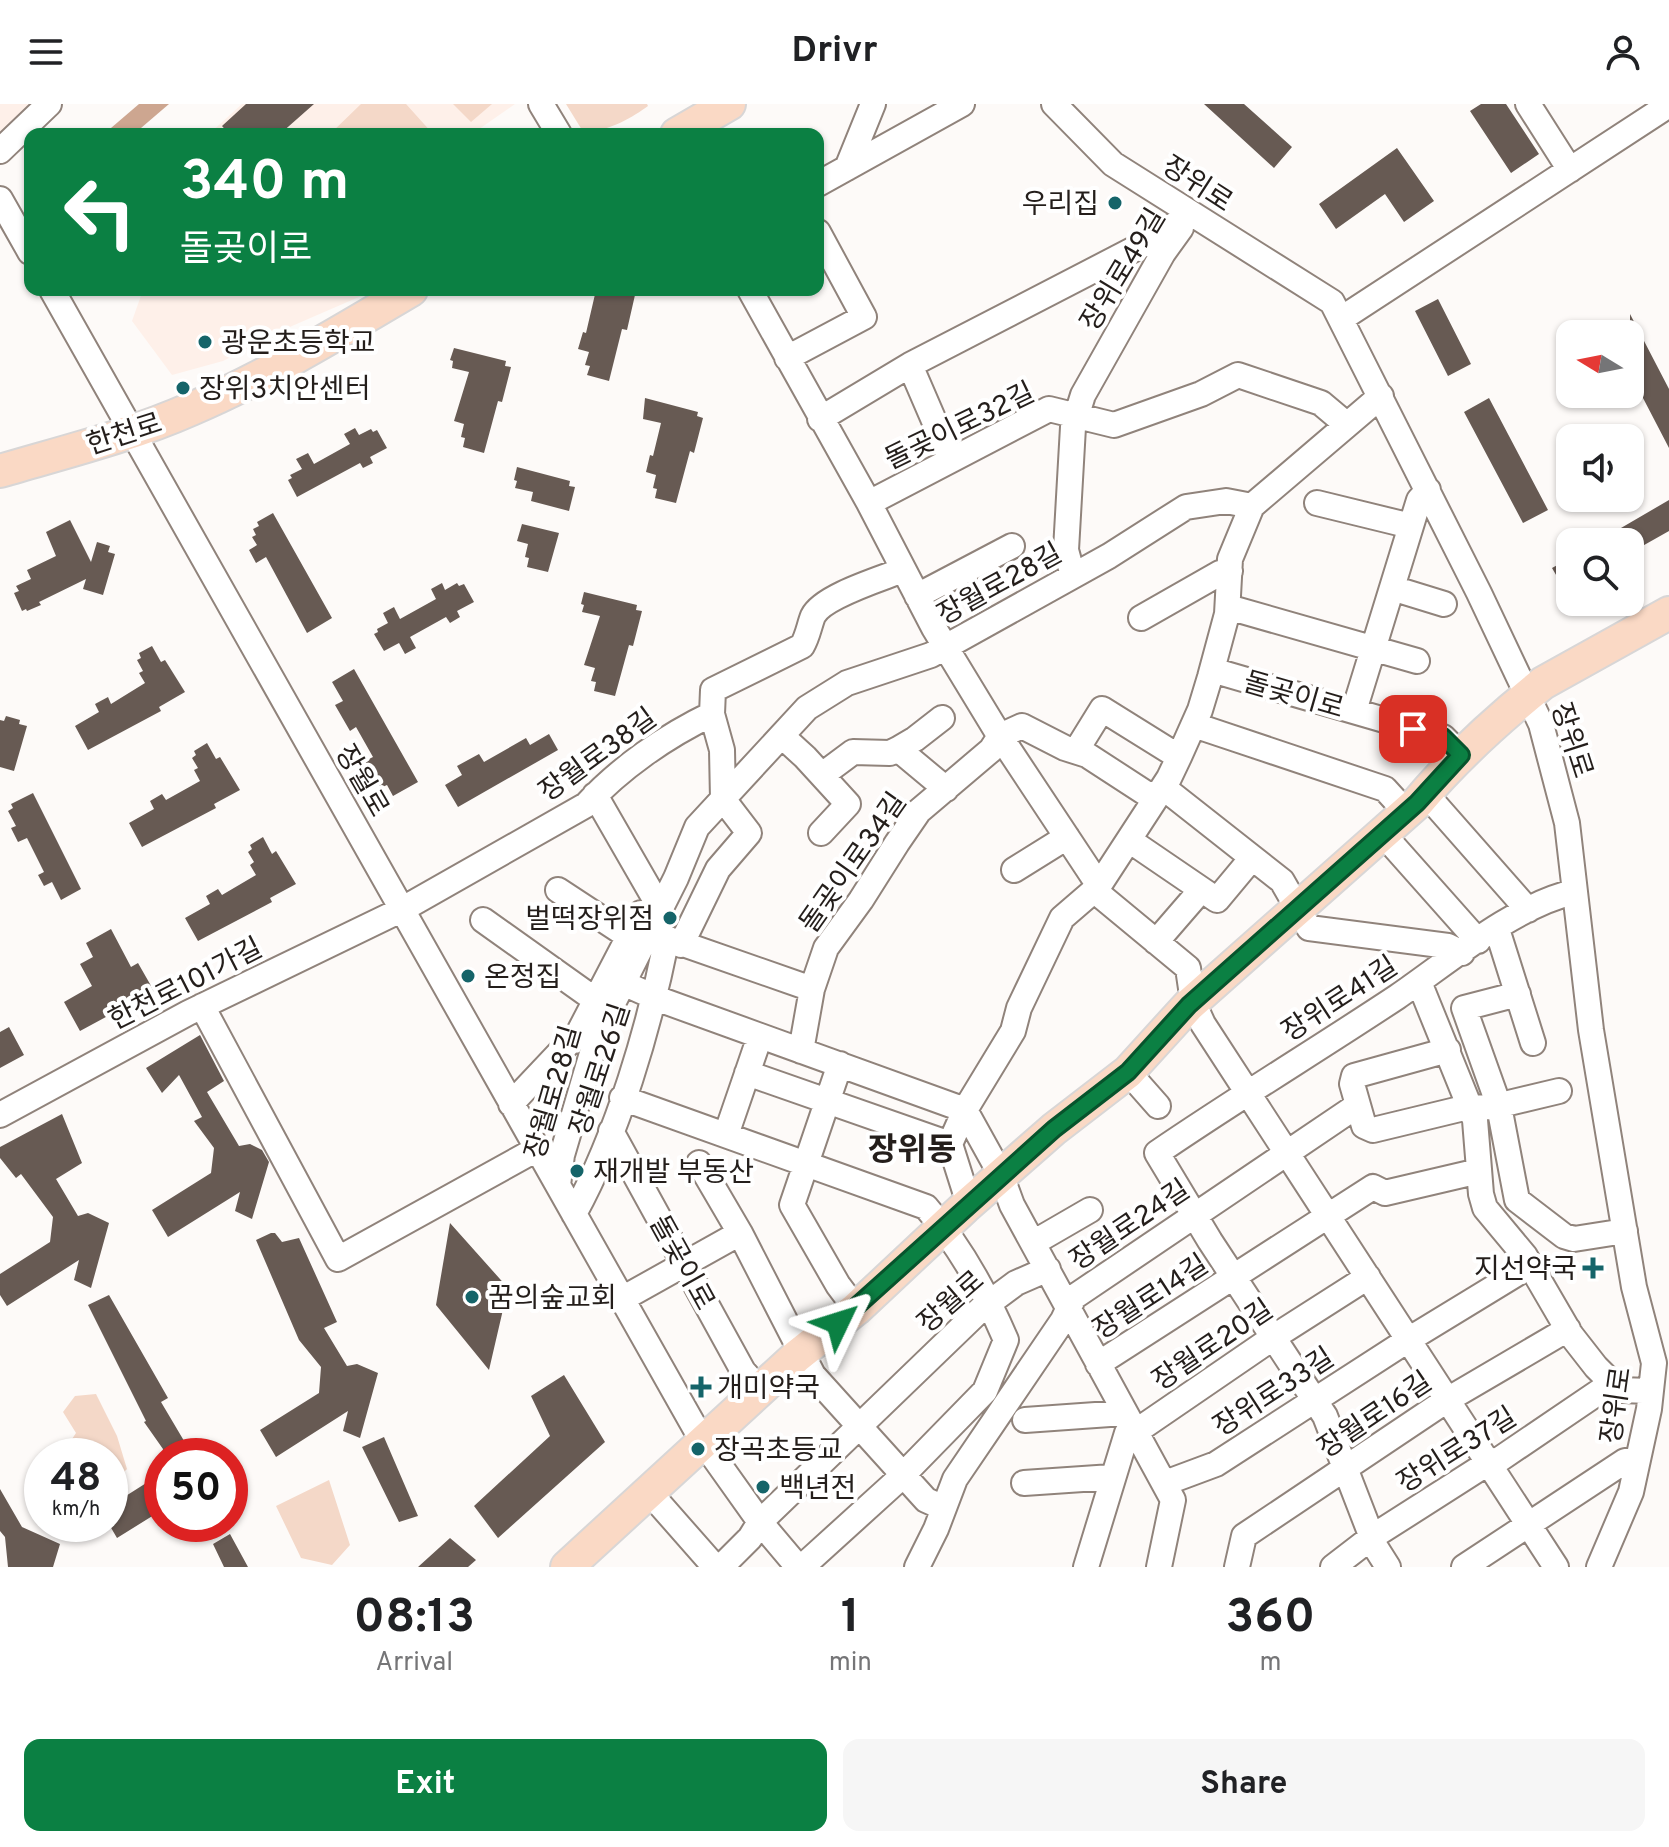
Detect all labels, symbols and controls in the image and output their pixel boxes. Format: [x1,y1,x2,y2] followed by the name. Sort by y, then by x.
[792,29,877,75] text: Drivr
[24,30,68,74] icon: menu
[1601,30,1645,74] icon: person
[180,149,349,219] text: 340 m
[1154,149,1239,222] street label: 장위로
[48,160,152,264] icon: left
[1022,188,1099,224] place label: 우리집
[1106,194,1124,212] marker: 우리집
[1074,203,1175,338] street label: 장위로49길
[180,228,312,274] text: 돌곶이로
[1556,320,1644,408] north arrow
[1556,320,1644,616] map controls
[221,327,376,363] place label: 광운초등학교
[196,333,214,351] marker: 광운초등학교
[199,373,370,409] place label: 장위3치안센터
[880,376,1041,479] street label: 돌곶이로32길
[174,379,192,397] marker: 장위3치안센터
[83,407,167,465] street label: 한천로
[1556,424,1644,512] button: sound
[1556,528,1644,616] button: search
[932,537,1069,635] street label: 장월로28길
[1239,665,1348,728] street label: 돌곶이로
[1379,695,1447,763] pin
[1541,699,1599,783] street label: 장위로
[533,702,665,811] street label: 장월로38길
[1391,707,1435,751] icon: arrive
[325,739,395,824] street label: 장월로
[793,787,916,941] street label: 돌곶이로34길
[525,903,654,939] place label: 벌떡장위점
[661,909,679,927] marker: 벌떡장위점
[103,932,269,1040] street label: 한천로101가길
[1276,950,1405,1051] street label: 장위로41길
[484,961,561,997] place label: 온정집
[459,967,477,985] marker: 온정집
[564,999,640,1141] street label: 장월로26길
[519,1022,591,1164] street label: 장월로28길
[868,1132,956,1172] district label: 장위동
[593,1156,754,1192] place label: 재개발 부동산
[568,1162,586,1180] marker: 재개발 부동산
[1064,1173,1198,1280] street label: 장월로24길
[640,1210,721,1317] street label: 돌곶이로
[1087,1248,1216,1349] street label: 장월로14길
[1474,1253,1577,1289] place label: 지선약국
[1584,1259,1602,1277] marker: 지선약국
[911,1264,993,1342] street label: 장월로
[796,1281,880,1365] position arrow
[488,1282,617,1318] place label: 꿈의숲교회
[463,1288,481,1306] marker: 꿈의숲교회
[1146,1293,1281,1400] street label: 장월로20길
[1207,1341,1342,1446] street label: 장위로33길
[1312,1365,1440,1468] street label: 장월로16길
[1595,1365,1641,1446] street label: 장위로
[717,1372,820,1408] place label: 개미약국
[692,1378,710,1396] marker: 개미약국
[1391,1401,1524,1502] street label: 장위로37길
[714,1434,843,1470] place label: 장곡초등교
[144,1438,248,1542] speed limit sign: 50
[689,1440,707,1458] marker: 장곡초등교
[51,1455,101,1505] text: 48
[779,1472,856,1508] place label: 백년전
[754,1478,772,1496] marker: 백년전
[52,1497,100,1523] text: km/h
[354,1589,475,1649] text: 08:13
[841,1589,860,1649] text: 1
[1226,1589,1315,1649] text: 360
[376,1647,453,1680] text: Arrival
[829,1647,872,1680] text: min
[1259,1647,1281,1680] text: m
[24,1739,827,1831] button: Exit
[843,1739,1645,1831] button: Share

